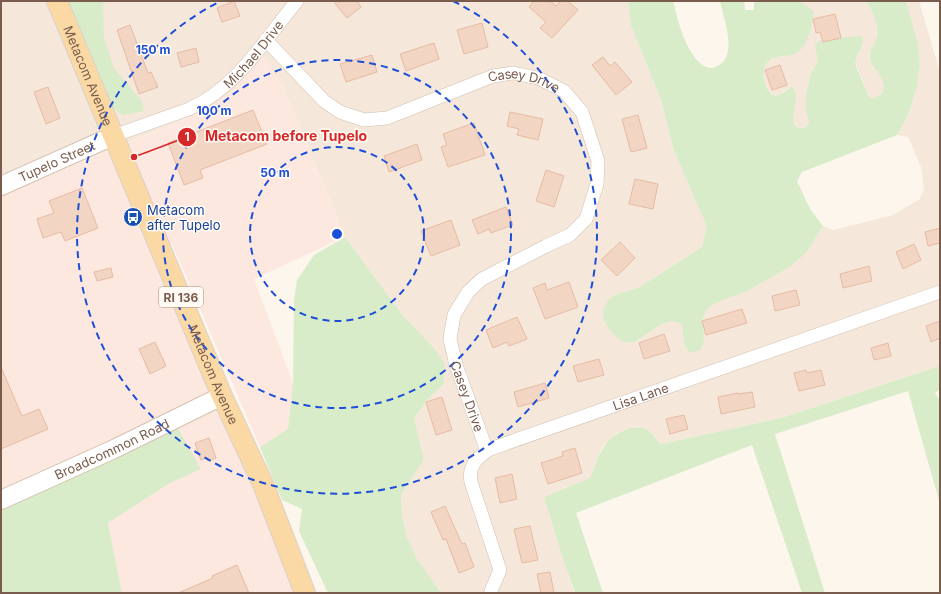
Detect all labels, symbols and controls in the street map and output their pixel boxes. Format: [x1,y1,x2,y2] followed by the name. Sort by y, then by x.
[220,17,287,91] street label: Michael Drive
[60,23,116,128] street label: Metacom Avenue
[136,42,170,57] text: 150 m
[485,65,563,96] street label: Casey Drive
[196,103,232,118] text: 100 m
[177,124,375,150] callout: Metacom before Tupelo
[205,127,368,144] text: Metacom before Tupelo
[184,129,190,144] text: 1
[16,137,97,185] street label: Tupelo Street
[260,165,290,180] text: 50 m
[147,202,221,233] place label: Metacom after Tupelo
[122,206,144,228] bus stop icon: Metacom after Tupelo
[330,227,344,241] centre of rings
[159,287,203,307] road number: RI 136
[185,322,242,427] street label: Metacom Avenue
[447,359,487,434] street label: Casey Drive
[610,379,671,414] street label: Lisa Lane
[52,415,172,483] street label: Broadcommon Road

